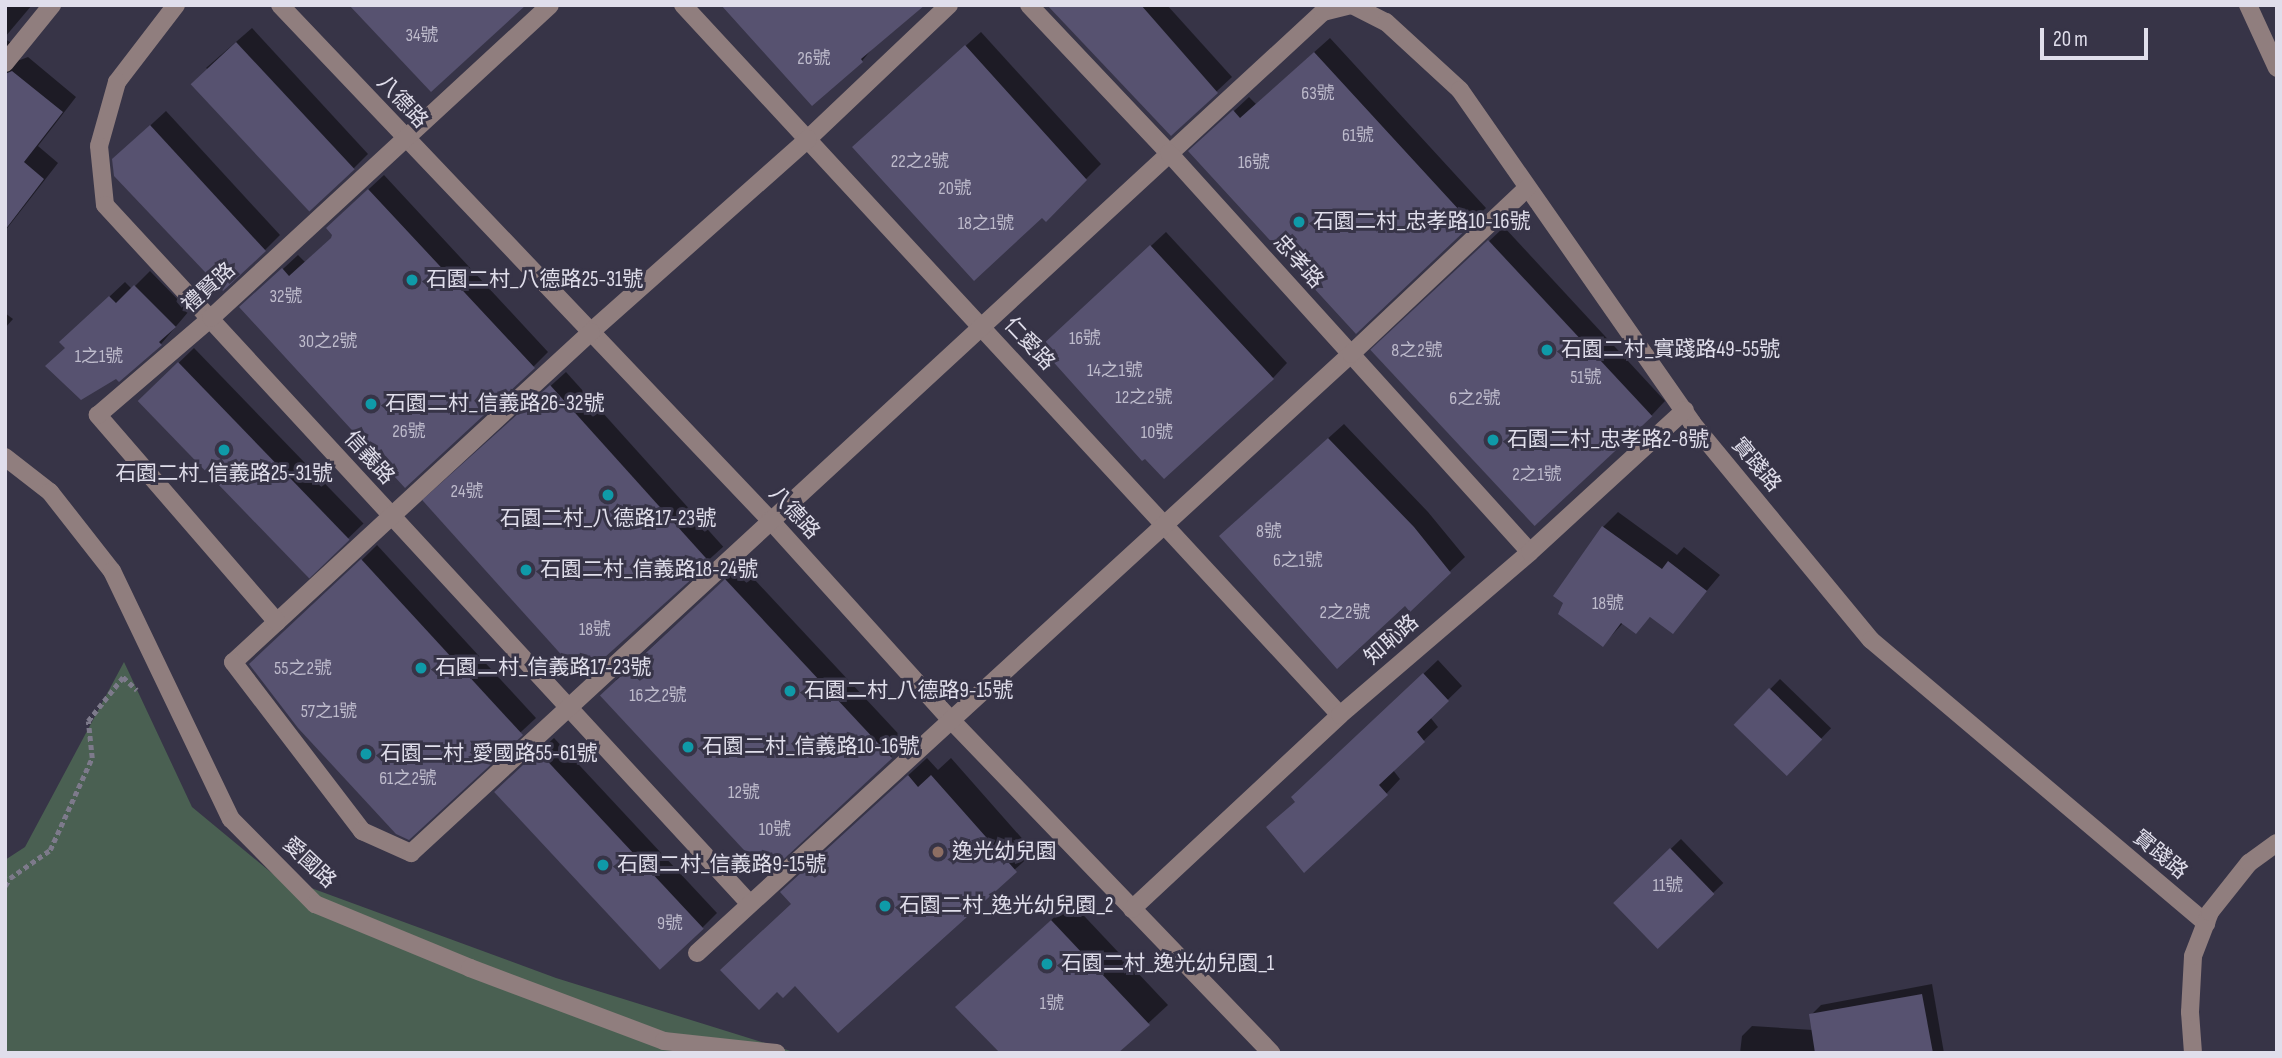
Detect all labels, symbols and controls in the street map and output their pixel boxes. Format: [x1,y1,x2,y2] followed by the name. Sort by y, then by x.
[2044,14,2152,58] scale bar
[405,25,439,47] house number: 34號
[2053,27,2088,52] text: 20 m
[797,48,831,70] house number: 26號
[371,70,433,134] street label: 八德路
[1301,83,1335,105] house number: 63號
[1342,125,1374,147] house number: 61號
[891,151,949,173] house number: 22之2號
[1238,152,1270,174] house number: 16號
[938,178,972,200] house number: 20號
[1313,209,1530,235] place label: 石園二村_忠孝路10-16號
[958,213,1014,235] house number: 18之1號
[1291,214,1307,230] marker: 石園二村_忠孝路10-16號
[1268,230,1328,294] street label: 忠孝路
[177,258,241,318] street label: 禮賢路
[426,267,643,293] place label: 石園二村_八德路25-31號
[404,272,420,288] marker: 石園二村_八德路25-31號
[270,286,302,308] house number: 32號
[998,312,1060,376] street label: 仁愛路
[1069,328,1101,350] house number: 16號
[299,331,357,353] house number: 30之2號
[1561,337,1780,363] place label: 石園二村_實踐路49-55號
[1391,340,1443,362] house number: 8之2號
[1539,342,1555,358] marker: 石園二村_實踐路49-55號
[75,346,123,368] house number: 1之1號
[1087,360,1143,382] house number: 14之1號
[1570,367,1602,389] house number: 51號
[1115,387,1173,409] house number: 12之2號
[1449,388,1501,410] house number: 6之2號
[385,391,604,417] place label: 石園二村_信義路26-32號
[363,396,379,412] marker: 石園二村_信義路26-32號
[392,421,426,443] house number: 26號
[1141,422,1173,444] house number: 10號
[339,426,399,490] street label: 信義路
[1507,427,1709,453] place label: 石園二村_忠孝路2-8號
[1485,432,1501,448] marker: 石園二村_忠孝路2-8號
[1726,433,1786,497] street label: 實踐路
[216,442,232,458] marker: 石園二村_信義路25-31號
[115,461,333,487] place label: 石園二村_信義路25-31號
[1512,464,1562,486] house number: 2之1號
[451,481,483,503] house number: 24號
[763,481,825,545] street label: 八德路
[600,487,616,503] marker: 石園二村_八德路17-23號
[499,506,717,532] place label: 石園二村_八德路17-23號
[1256,521,1282,543] house number: 8號
[1273,550,1323,572] house number: 6之1號
[540,557,758,583] place label: 石園二村_信義路18-24號
[518,562,534,578] marker: 石園二村_信義路18-24號
[1592,593,1624,615] house number: 18號
[1320,602,1370,624] house number: 2之2號
[1360,610,1424,670] street label: 知恥路
[579,619,611,641] house number: 18號
[435,655,652,681] place label: 石園二村_信義路17-23號
[274,658,332,680] house number: 55之2號
[413,660,429,676] marker: 石園二村_信義路17-23號
[804,678,1013,704] place label: 石園二村_八德路9-15號
[782,683,798,699] marker: 石園二村_八德路9-15號
[629,685,687,707] house number: 16之2號
[301,701,357,723] house number: 57之1號
[702,734,919,760] place label: 石園二村_信義路10-16號
[680,739,696,755] marker: 石園二村_信義路10-16號
[380,741,598,767] place label: 石園二村_愛國路55-61號
[358,746,374,762] marker: 石園二村_愛國路55-61號
[379,768,437,790] house number: 61之2號
[728,782,760,804] house number: 12號
[759,819,791,841] house number: 10號
[2128,825,2192,885] street label: 實踐路
[277,832,341,894] street label: 愛國路
[952,839,1057,865] place label: 逸光幼兒園
[930,844,946,860] marker: 逸光幼兒園
[617,852,826,878] place label: 石園二村_信義路9-15號
[595,857,611,873] marker: 石園二村_信義路9-15號
[1653,875,1683,897] house number: 11號
[899,893,1113,919] place label: 石園二村_逸光幼兒園_2
[877,898,893,914] marker: 石園二村_逸光幼兒園_2
[657,913,683,935] house number: 9號
[1061,951,1274,977] place label: 石園二村_逸光幼兒園_1
[1039,956,1055,972] marker: 石園二村_逸光幼兒園_1
[1040,993,1064,1015] house number: 1號

